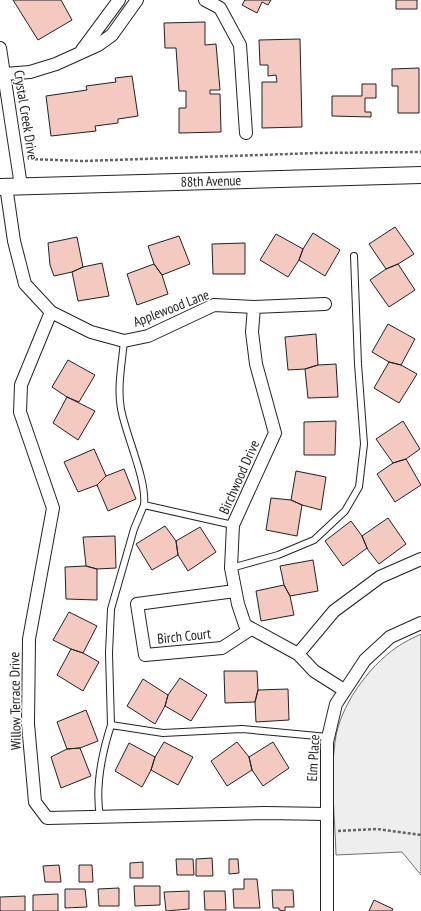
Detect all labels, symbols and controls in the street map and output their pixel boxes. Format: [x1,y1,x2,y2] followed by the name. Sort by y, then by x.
[10,69,42,161] street label: Crystal Creek Drive
[180,171,242,191] street label: 88th Avenue
[130,285,212,331] street label: Applewood Lane
[215,437,263,517] street label: Birchwood Drive
[156,624,212,648] street label: Birch Court
[5,651,25,750] street label: Willow Terrace Drive
[303,734,323,782] street label: Elm Place

